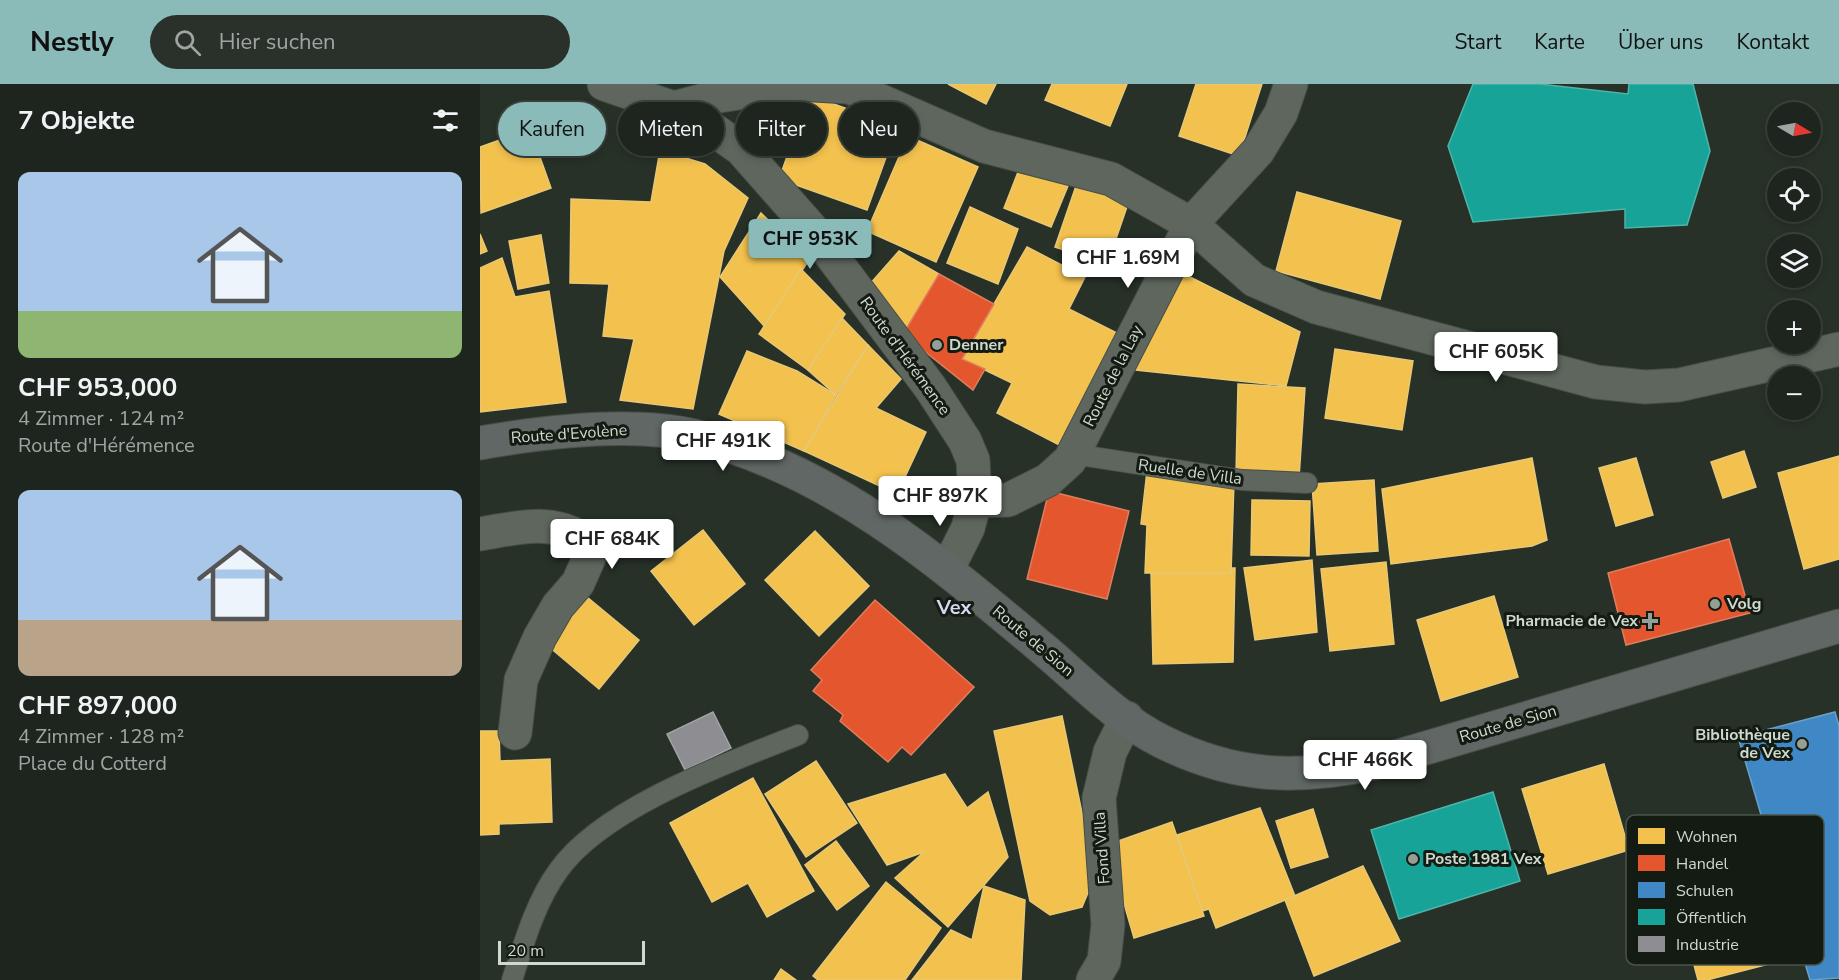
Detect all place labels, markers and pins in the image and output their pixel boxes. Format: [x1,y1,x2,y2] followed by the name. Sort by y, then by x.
[748,219,872,270] pin: CHF 953K
[1059,238,1197,289] pin: CHF 1.69M
[1434,332,1558,383] pin: CHF 605K
[949,334,1004,356] place label: Denner
[930,338,944,352] marker: Denner
[661,421,785,472] pin: CHF 491K
[878,476,1002,527] pin: CHF 897K
[550,519,674,570] pin: CHF 684K
[1726,593,1761,615] place label: Volg
[1708,597,1722,611] marker: Volg
[1505,610,1638,632] place label: Pharmacie de Vex
[1643,614,1657,628] marker: Pharmacie de Vex
[1695,724,1790,764] place label: Bibliothèque de Vex
[1795,737,1809,751] marker: Bibliothèque de Vex
[1303,740,1427,791] pin: CHF 466K
[1425,848,1542,870] place label: Poste 1981 Vex
[1406,852,1420,866] marker: Poste 1981 Vex

